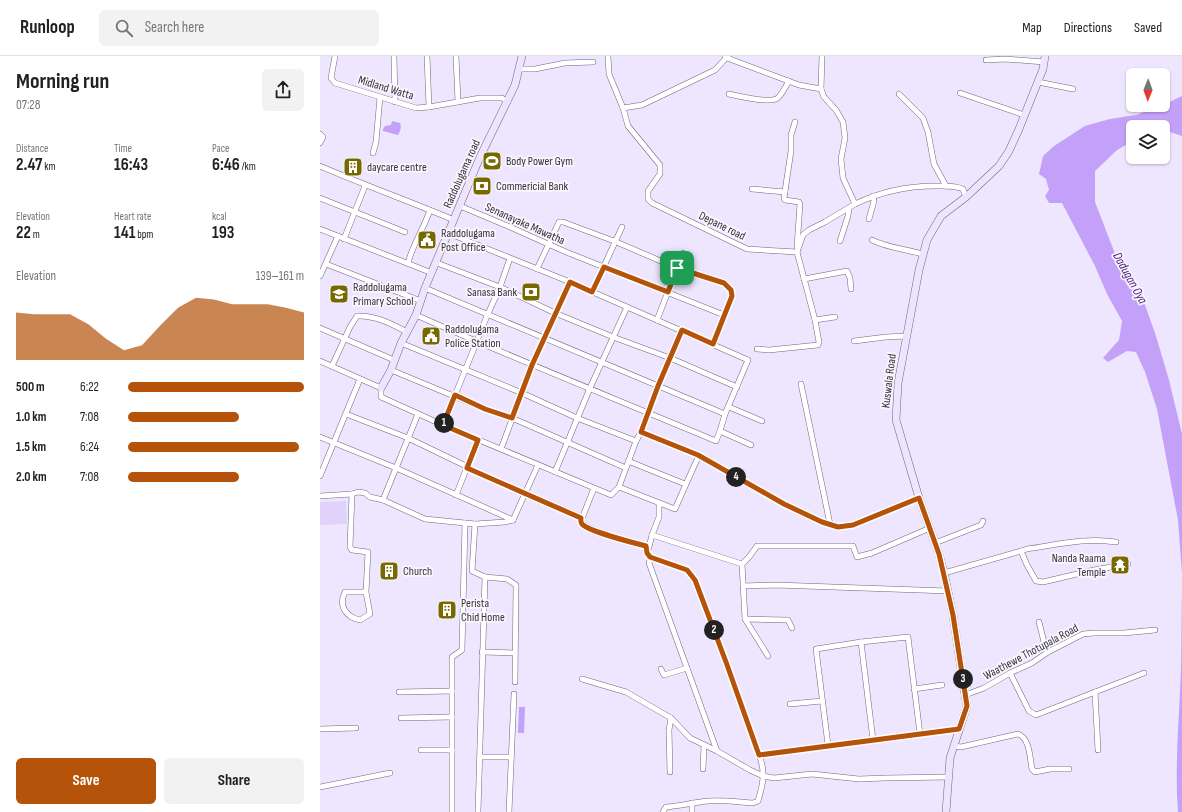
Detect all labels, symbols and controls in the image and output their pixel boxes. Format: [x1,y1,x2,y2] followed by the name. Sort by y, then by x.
[99,10,379,46] search box
[20,16,75,39] text: Runloop
[113,17,135,39] icon: search
[145,18,204,37] text: Search here
[1022,19,1042,36] text: Map
[1064,19,1112,36] text: Directions
[1134,19,1162,36] text: Saved
[16,68,109,95] text: Morning run
[1126,68,1170,112] north arrow
[1126,68,1170,164] map controls
[262,69,304,111] button: share
[356,72,416,104] street label: Midland Watta
[16,97,40,113] text: 07:28
[1126,120,1170,164] button: layers
[440,137,484,211] street label: Raddolugama road
[16,142,48,155] text: Distance
[114,142,132,155] text: Time
[212,142,230,155] text: Pace
[481,150,503,172] sports icon: Body Power Gym
[506,154,573,169] place label: Body Power Gym
[16,155,43,175] text: 2.47
[114,155,148,175] text: 16:43
[212,155,240,175] text: 6:46
[342,156,364,178] building icon: daycare centre
[43,160,56,173] text: km
[240,160,256,173] text: /km
[367,160,427,175] place label: daycare centre
[471,175,493,197] bank icon: Commericial Bank
[496,179,569,194] place label: Commericial Bank
[483,200,568,248] street label: Senanayake Mawatha
[696,208,748,244] street label: Depane road
[16,210,50,223] text: Elevation
[114,210,152,223] text: Heart rate
[212,210,227,223] text: kcal
[16,223,31,243] text: 22
[114,223,135,243] text: 141
[212,223,234,243] text: 193
[441,226,495,255] place label: Raddolugama Post Office
[31,228,40,241] text: m
[135,228,153,241] text: bpm
[416,229,438,251] public building icon: Raddolugama Post Office
[1109,249,1151,307] water label: Dadugan Oya
[660,251,694,285] pin
[666,257,688,279] icon: arrive
[16,268,56,284] text: Elevation
[256,268,304,284] text: 139–161 m
[353,280,413,309] place label: Raddolugama Primary School
[520,281,542,303] bank icon: Sanasa Bank
[328,283,350,305] school or university icon: Raddolugama Primary School
[467,285,517,300] place label: Sanasa Bank
[445,322,501,351] place label: Raddolugama Police Station
[420,325,442,347] public building icon: Raddolugama Police Station
[878,353,900,409] street label: Kuswala Road
[16,379,45,395] text: 500 m
[80,379,99,395] text: 6:22
[16,409,46,425] text: 1.0 km
[80,409,99,425] text: 7:08
[434,413,454,433] pin: 1
[442,416,446,429] text: 1
[16,439,46,455] text: 1.5 km
[80,439,99,455] text: 6:24
[726,467,746,487] pin: 4
[16,469,47,485] text: 2.0 km
[80,469,99,485] text: 7:08
[733,470,739,483] text: 4
[1052,551,1106,580] place label: Nanda Raama Temple
[1109,554,1131,576] temple icon: Nanda Raama Temple
[378,560,400,582] building icon: Church
[403,564,432,579] place label: Church
[461,596,505,625] place label: Perista Chid Home
[436,599,458,621] building icon: Perista Chid Home
[704,620,724,640] pin: 2
[981,621,1081,683] street label: Waathewe Thotupala Road
[712,623,716,636] text: 2
[953,669,973,689] pin: 3
[961,672,965,685] text: 3
[16,758,156,804] button: Save
[164,758,304,804] button: Share

